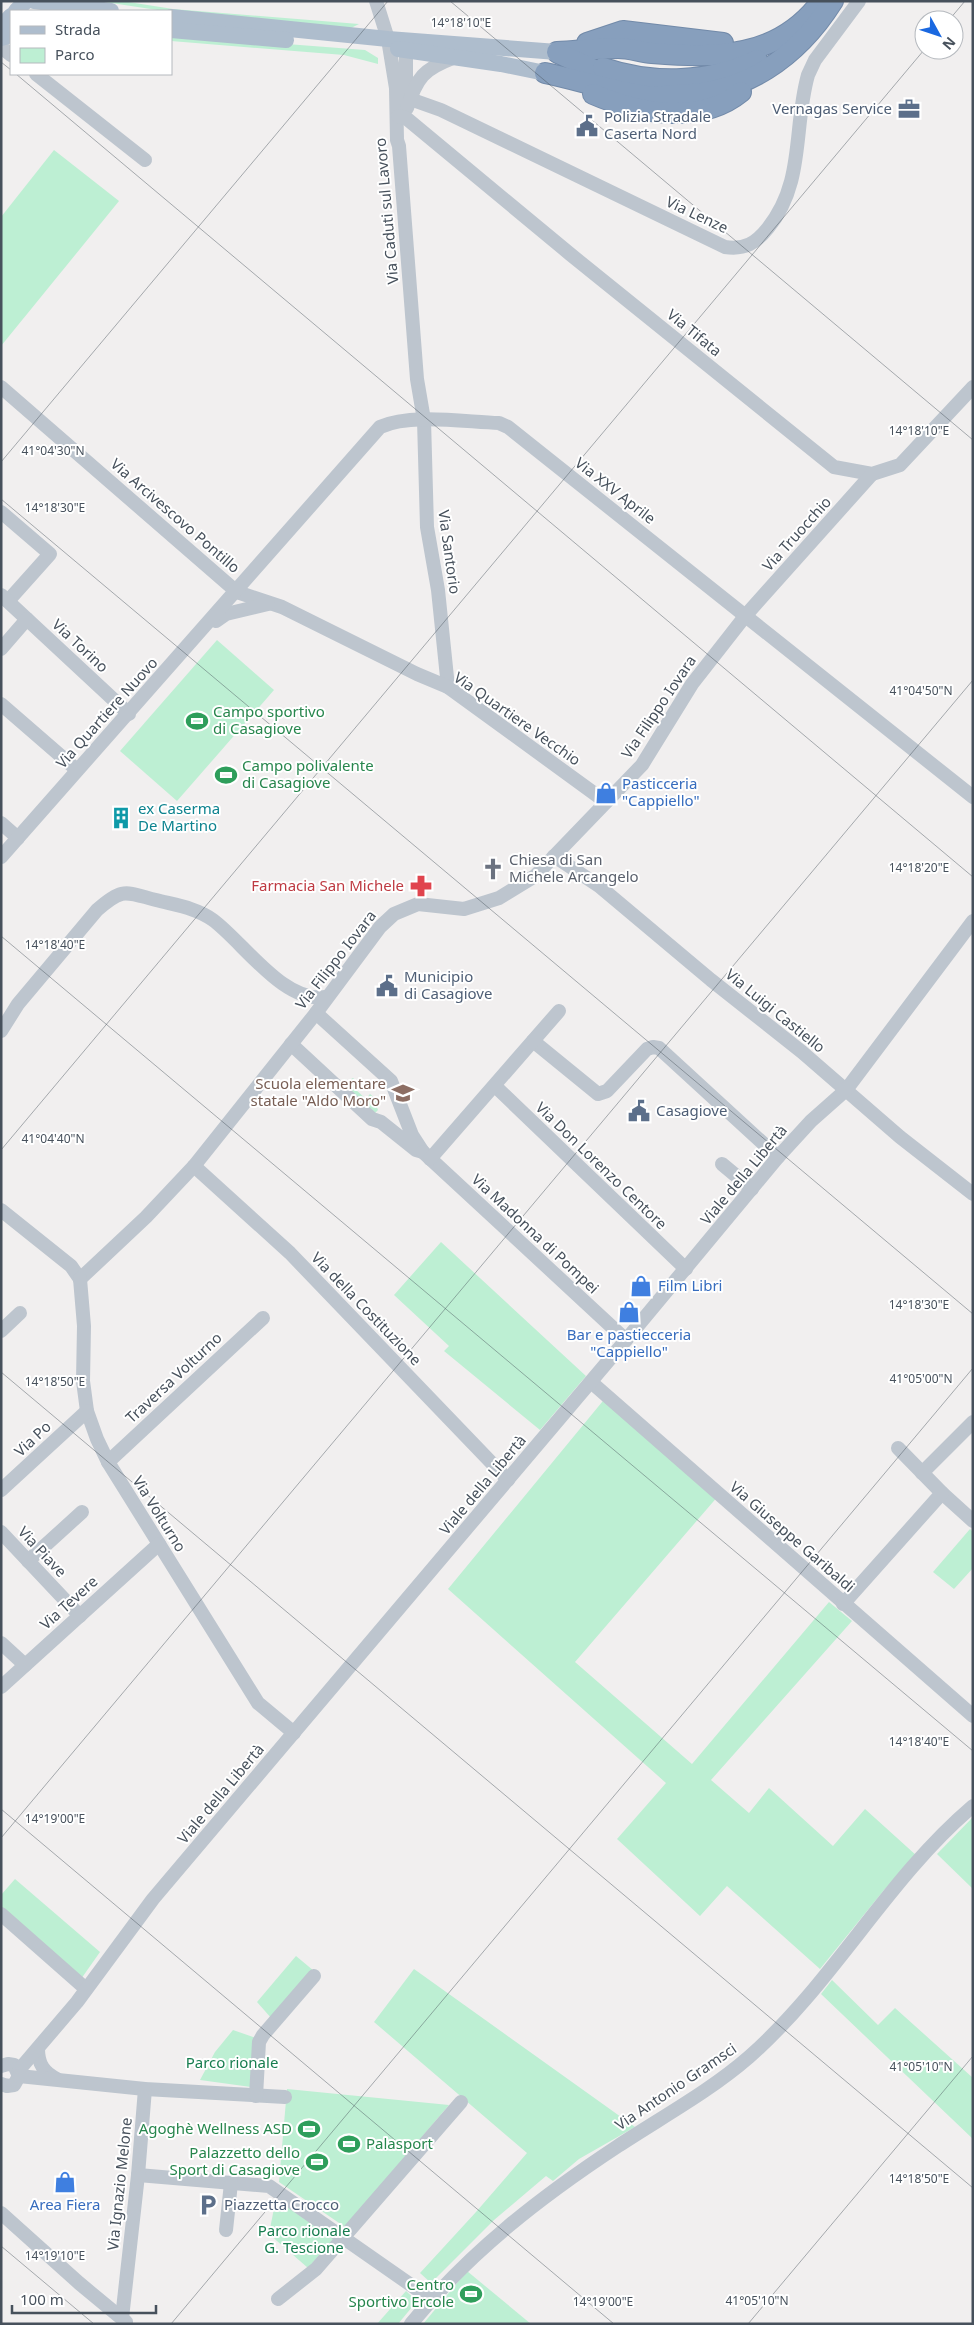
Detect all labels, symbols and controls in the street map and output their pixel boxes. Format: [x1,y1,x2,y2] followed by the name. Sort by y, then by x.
[10,10,172,75] legend
[914,10,964,60] north arrow
[431,14,491,31] text: 14°18'10"E
[55,19,101,39] text: Strada
[938,33,960,54] text: N
[55,44,95,64] text: Parco
[896,96,922,122] office icon: Vernagas Service
[772,98,892,118] place label: Vernagas Service
[604,106,711,143] place label: Polizia Stradale Caserta Nord
[574,113,600,139] public building icon: Polizia Stradale Caserta Nord
[370,137,402,285] street label: Via Caduti sul Lavoro
[663,191,732,237] street label: Via Lenze
[663,304,726,360] street label: Via Tifata
[889,422,949,439] text: 14°18'10"E
[21,442,85,459] text: 41°04'30"N
[571,453,660,528] street label: Via XXV Aprile
[107,454,245,577] street label: Via Arcivescovo Pontillo
[757,492,835,575] street label: Via Truocchio
[25,499,85,516] text: 14°18'30"E
[434,509,466,595] street label: Via Santorio
[48,614,113,676] street label: Via Torino
[616,651,700,762] street label: Via Filippo Iovara
[51,653,162,772] street label: Via Quartiere Nuovo
[450,667,585,770] street label: Via Quartiere Vecchio
[889,682,953,699] text: 41°04'50"N
[213,701,325,738] place label: Campo sportivo di Casagiove
[184,708,210,734] sports icon: Campo sportivo di Casagiove
[242,755,374,792] place label: Campo polivalente di Casagiove
[213,762,239,788] sports icon: Campo polivalente di Casagiove
[622,773,700,810] place label: Pasticceria "Cappiello"
[593,780,619,806] shop icon: Pasticceria "Cappiello"
[138,798,220,835] place label: ex Caserma De Martino
[108,805,134,831] building icon: ex Caserma De Martino
[509,849,639,886] place label: Chiesa di San Michele Arcangelo
[480,856,506,882] church icon: Chiesa di San Michele Arcangelo
[889,859,949,876] text: 14°18'20"E
[408,873,434,899] pharmacy icon: Farmacia San Michele
[251,875,404,895] place label: Farmacia San Michele
[290,906,380,1013] street label: Via Filippo Iovara
[25,936,85,953] text: 14°18'40"E
[722,964,830,1057] street label: Via Luigi Castiello
[404,966,492,1003] place label: Municipio di Casagiove
[374,973,400,999] public building icon: Municipio di Casagiove
[251,1073,386,1110] place label: Scuola elementare statale "Aldo Moro"
[390,1080,416,1106] school or university icon: Scuola elementare statale "Aldo Moro"
[532,1097,672,1233] street label: Via Don Lorenzo Centore
[626,1098,652,1124] public building icon: Casagiove
[656,1100,727,1120] place label: Casagiove
[695,1120,791,1229] street label: Viale della Libertà
[21,1130,85,1147] text: 41°04'40"N
[468,1169,604,1298] street label: Via Madonna di Pompei
[307,1247,426,1369] street label: Via della Costituzione
[628,1273,654,1299] shop icon: Film Libri
[658,1275,722,1295] place label: Film Libri
[889,1296,949,1313] text: 14°18'30"E
[616,1299,642,1325] shop icon: Bar e pastiecceria "Cappiello"
[567,1324,691,1361] place label: Bar e pastiecceria "Cappiello"
[121,1327,226,1427] street label: Traversa Volturno
[889,1370,953,1387] text: 41°05'00"N
[25,1373,85,1390] text: 14°18'50"E
[10,1416,55,1460] street label: Via Po
[434,1430,530,1539] street label: Viale della Libertà
[129,1472,191,1555] street label: Via Volturno
[726,1476,859,1596] street label: Via Giuseppe Garibaldi
[14,1522,71,1581] street label: Via Piave
[35,1571,101,1633] street label: Via Tevere
[889,1733,949,1750] text: 14°18'40"E
[172,1739,268,1848] street label: Viale della Libertà
[25,1810,85,1827] text: 14°19'00"E
[611,2038,740,2134] street label: Via Antonio Gramsci
[186,2052,278,2072] park label: Parco rionale
[889,2058,953,2075] text: 41°05'10"N
[102,2116,136,2251] street label: Via Ignazio Melone
[296,2116,322,2142] sports icon: Agoghè Wellness ASD
[139,2118,292,2138] place label: Agoghè Wellness ASD
[336,2131,362,2157] sports icon: Palasport
[366,2133,433,2153] place label: Palasport
[170,2142,300,2179] place label: Palazzetto dello Sport di Casagiove
[304,2149,330,2175] sports icon: Palazzetto dello Sport di Casagiove
[52,2169,78,2195] shop icon: Area Fiera
[889,2170,949,2187] text: 14°18'50"E
[195,2192,221,2218] parking icon: Piazzetta Crocco
[30,2194,100,2214] place label: Area Fiera
[224,2194,339,2214] place label: Piazzetta Crocco
[258,2220,350,2257] park label: Parco rionale G. Tescione
[25,2247,85,2264] text: 14°19'10"E
[349,2274,454,2311] place label: Centro Sportivo Ercole
[458,2281,484,2307] sports icon: Centro Sportivo Ercole
[12,2282,156,2314] scale bar
[20,2289,64,2309] text: 100 m
[725,2292,789,2309] text: 41°05'10"N
[573,2293,633,2310] text: 14°19'00"E

